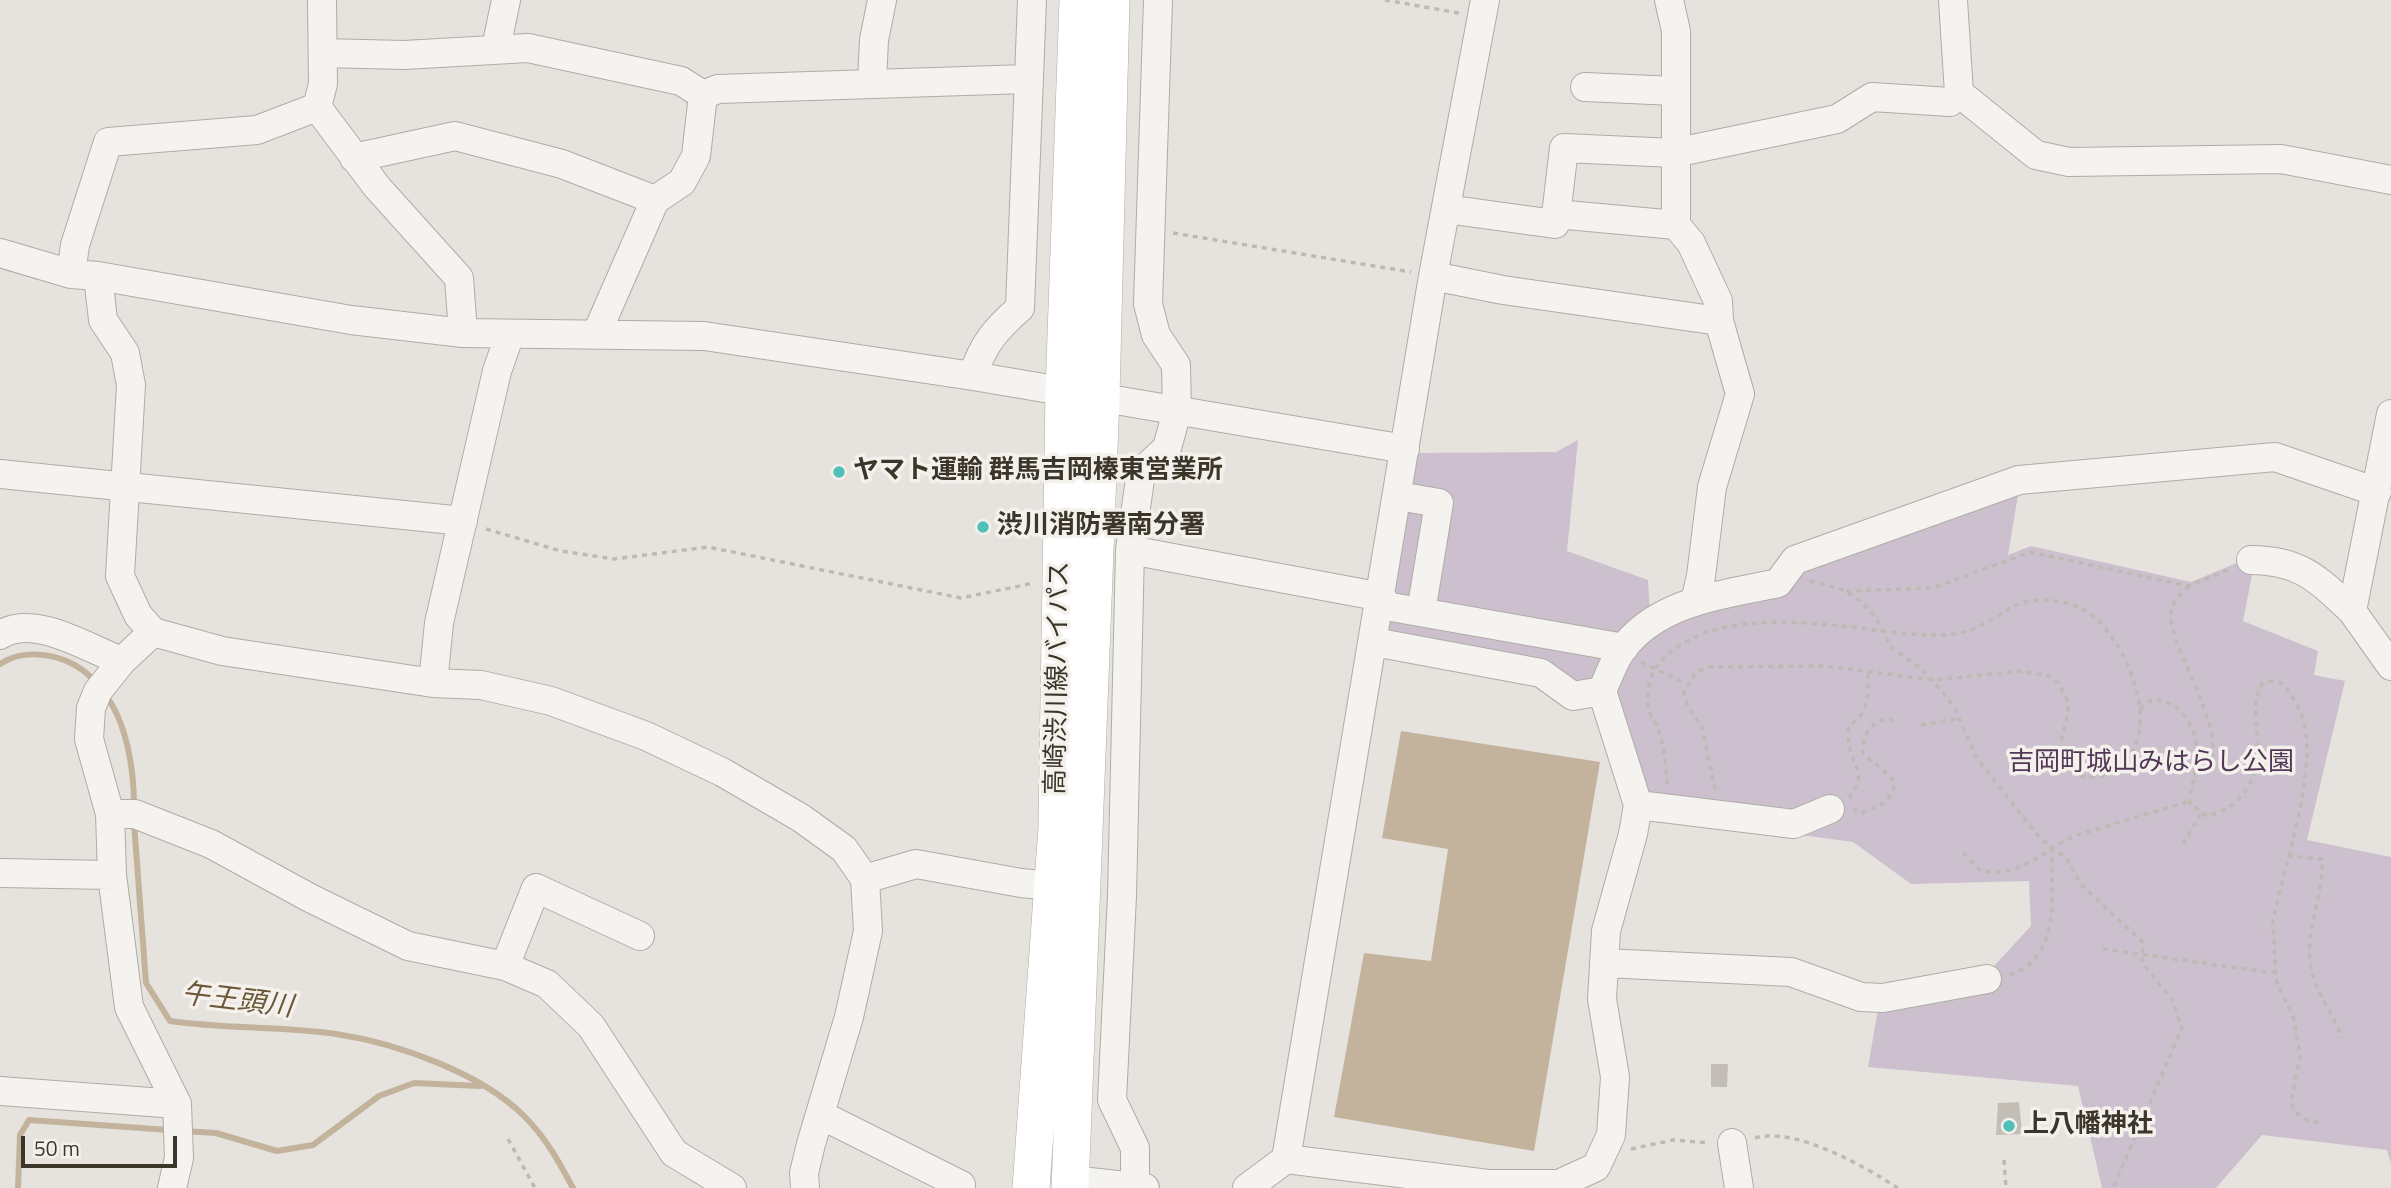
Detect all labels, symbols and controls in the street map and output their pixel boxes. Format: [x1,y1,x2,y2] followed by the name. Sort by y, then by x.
[853,456,1223,488] place label: ヤマト運輸 群馬吉岡榛東営業所
[831,464,847,480] marker: ヤマト運輸 群馬吉岡榛東営業所
[997,511,1205,543] place label: 渋川消防署南分署
[975,519,991,535] marker: 渋川消防署南分署
[1041,561,1077,795] street label: 高崎渋川線バイパス
[2008,748,2294,780] park label: 吉岡町城山みはらし公園
[179,979,295,1025] water label: 午王頭川
[2023,1110,2153,1142] place label: 上八幡神社
[2001,1118,2017,1134] marker: 上八幡神社
[24,1122,180,1166] scale bar
[34,1132,80,1164] text: 50 m

